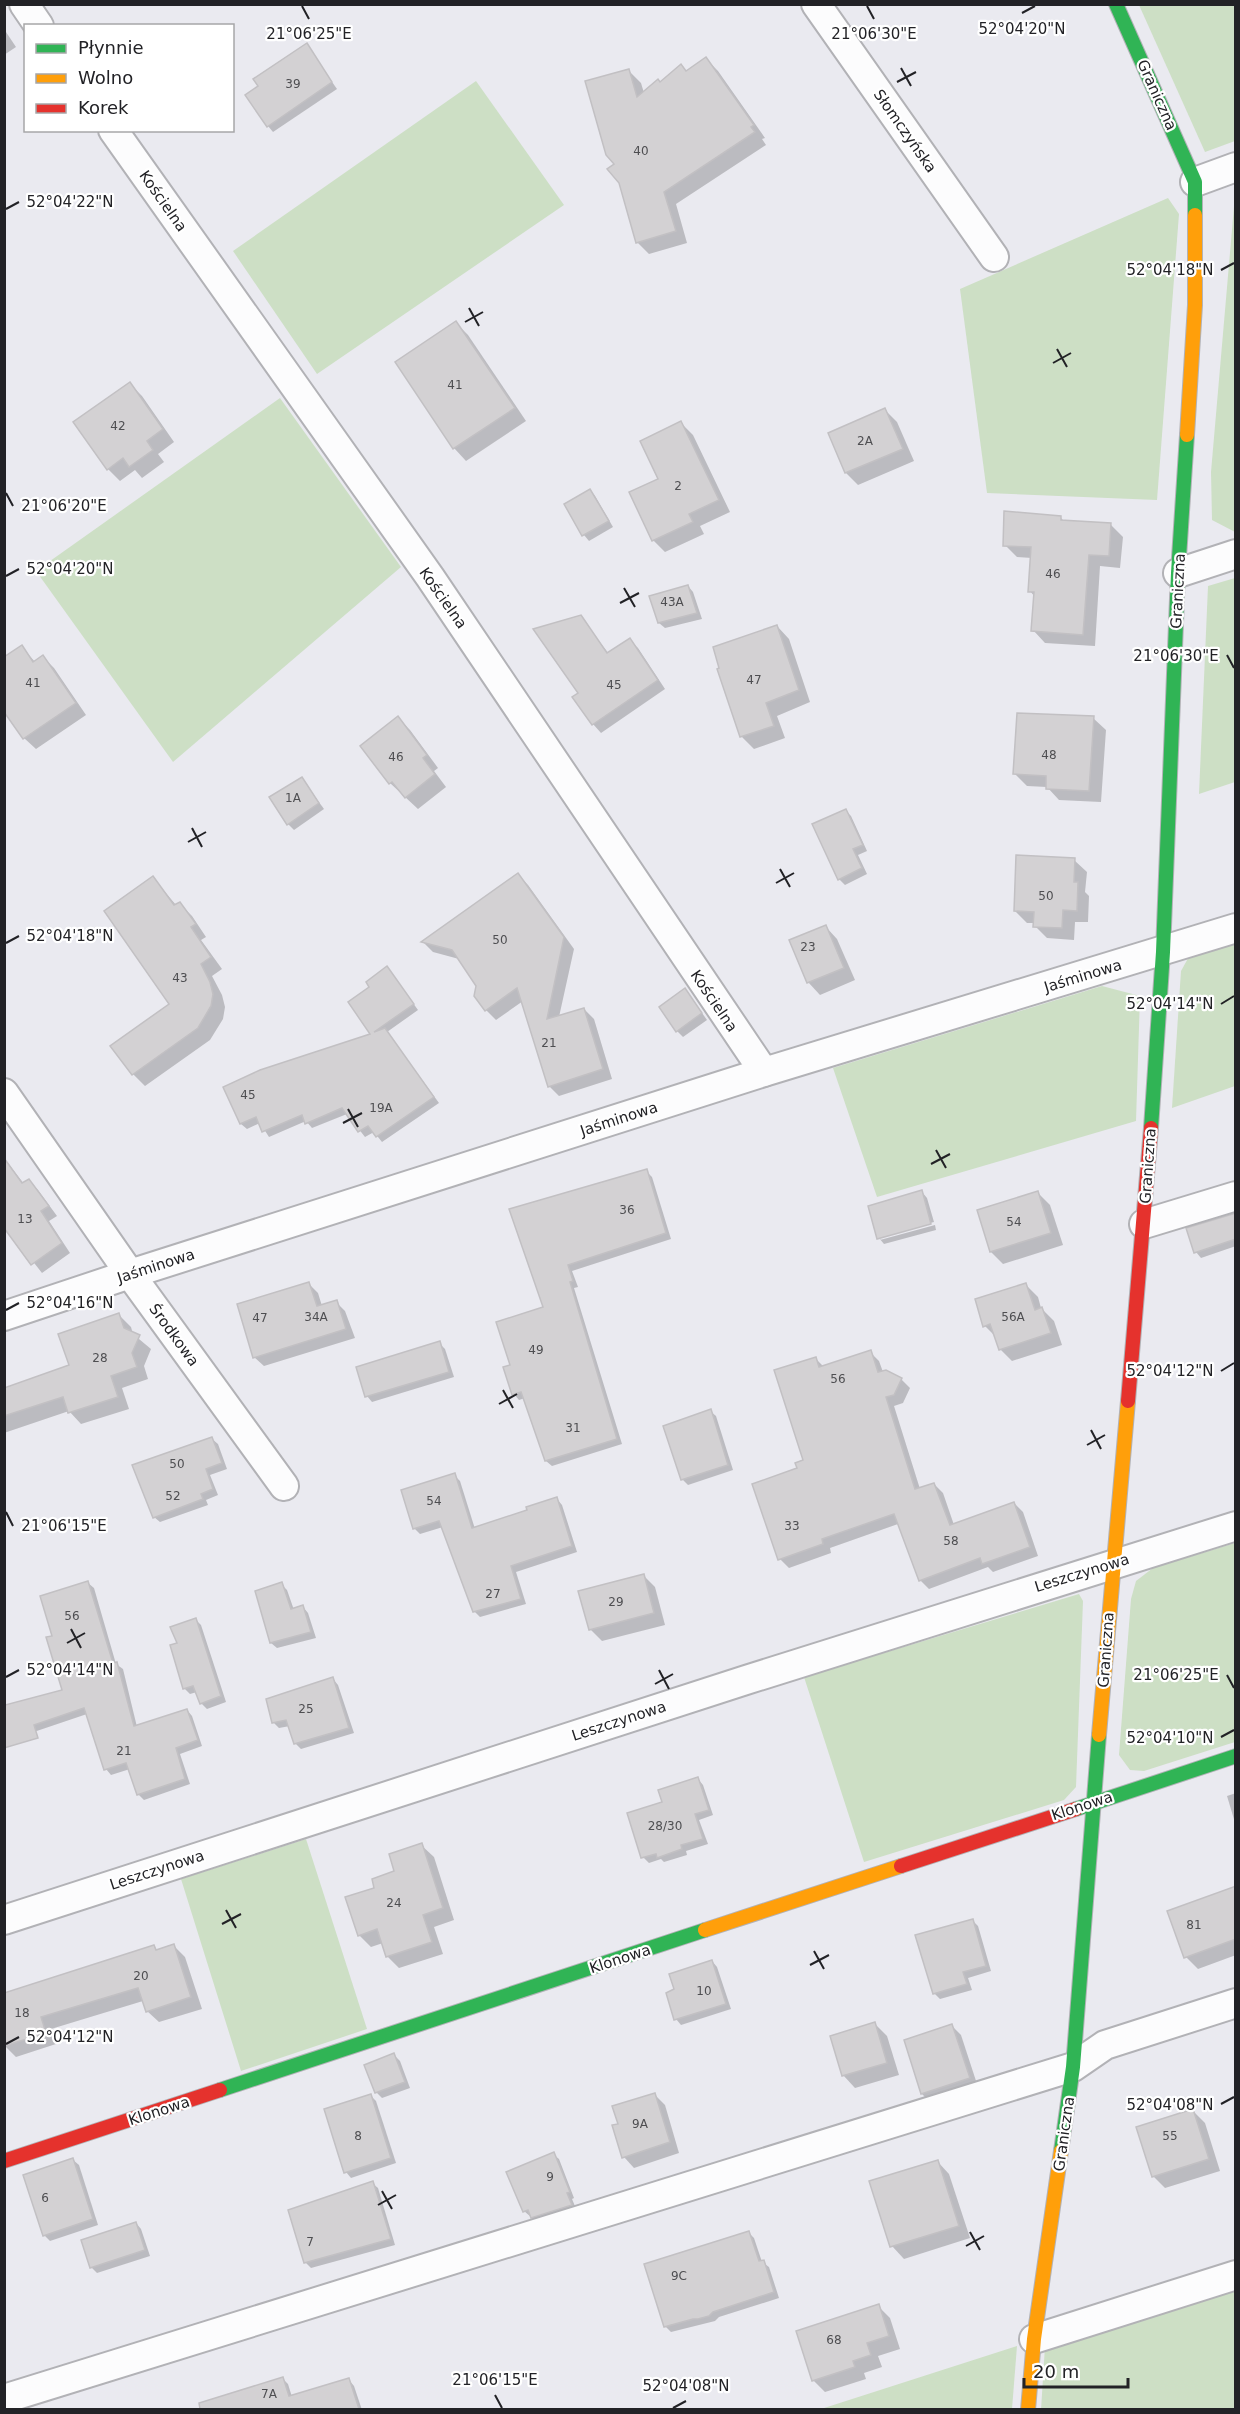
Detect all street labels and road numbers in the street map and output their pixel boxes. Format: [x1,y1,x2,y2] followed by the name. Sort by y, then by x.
[1133,57,1181,133] street label: Graniczna
[870,86,940,176] street label: Słomczyńska
[135,167,191,235] street label: Kościelna
[1167,553,1189,629] street label: Graniczna
[415,564,471,632] street label: Kościelna
[1041,956,1124,997] street label: Jaśminowa
[687,967,741,1035] street label: Kościelna
[577,1098,660,1140] street label: Jaśminowa
[1136,1128,1160,1204] street label: Graniczna
[114,1245,197,1287] street label: Jaśminowa
[145,1300,204,1370] street label: Środkowa
[1032,1550,1132,1596] street label: Leszczynowa
[1094,1612,1118,1688] street label: Graniczna
[570,1697,668,1745] street label: Leszczynowa
[1049,1788,1115,1824] street label: Klonowa
[108,1846,206,1894] street label: Leszczynowa
[587,1941,653,1977] street label: Klonowa
[126,2093,192,2129] street label: Klonowa
[1050,2095,1078,2173] street label: Graniczna

